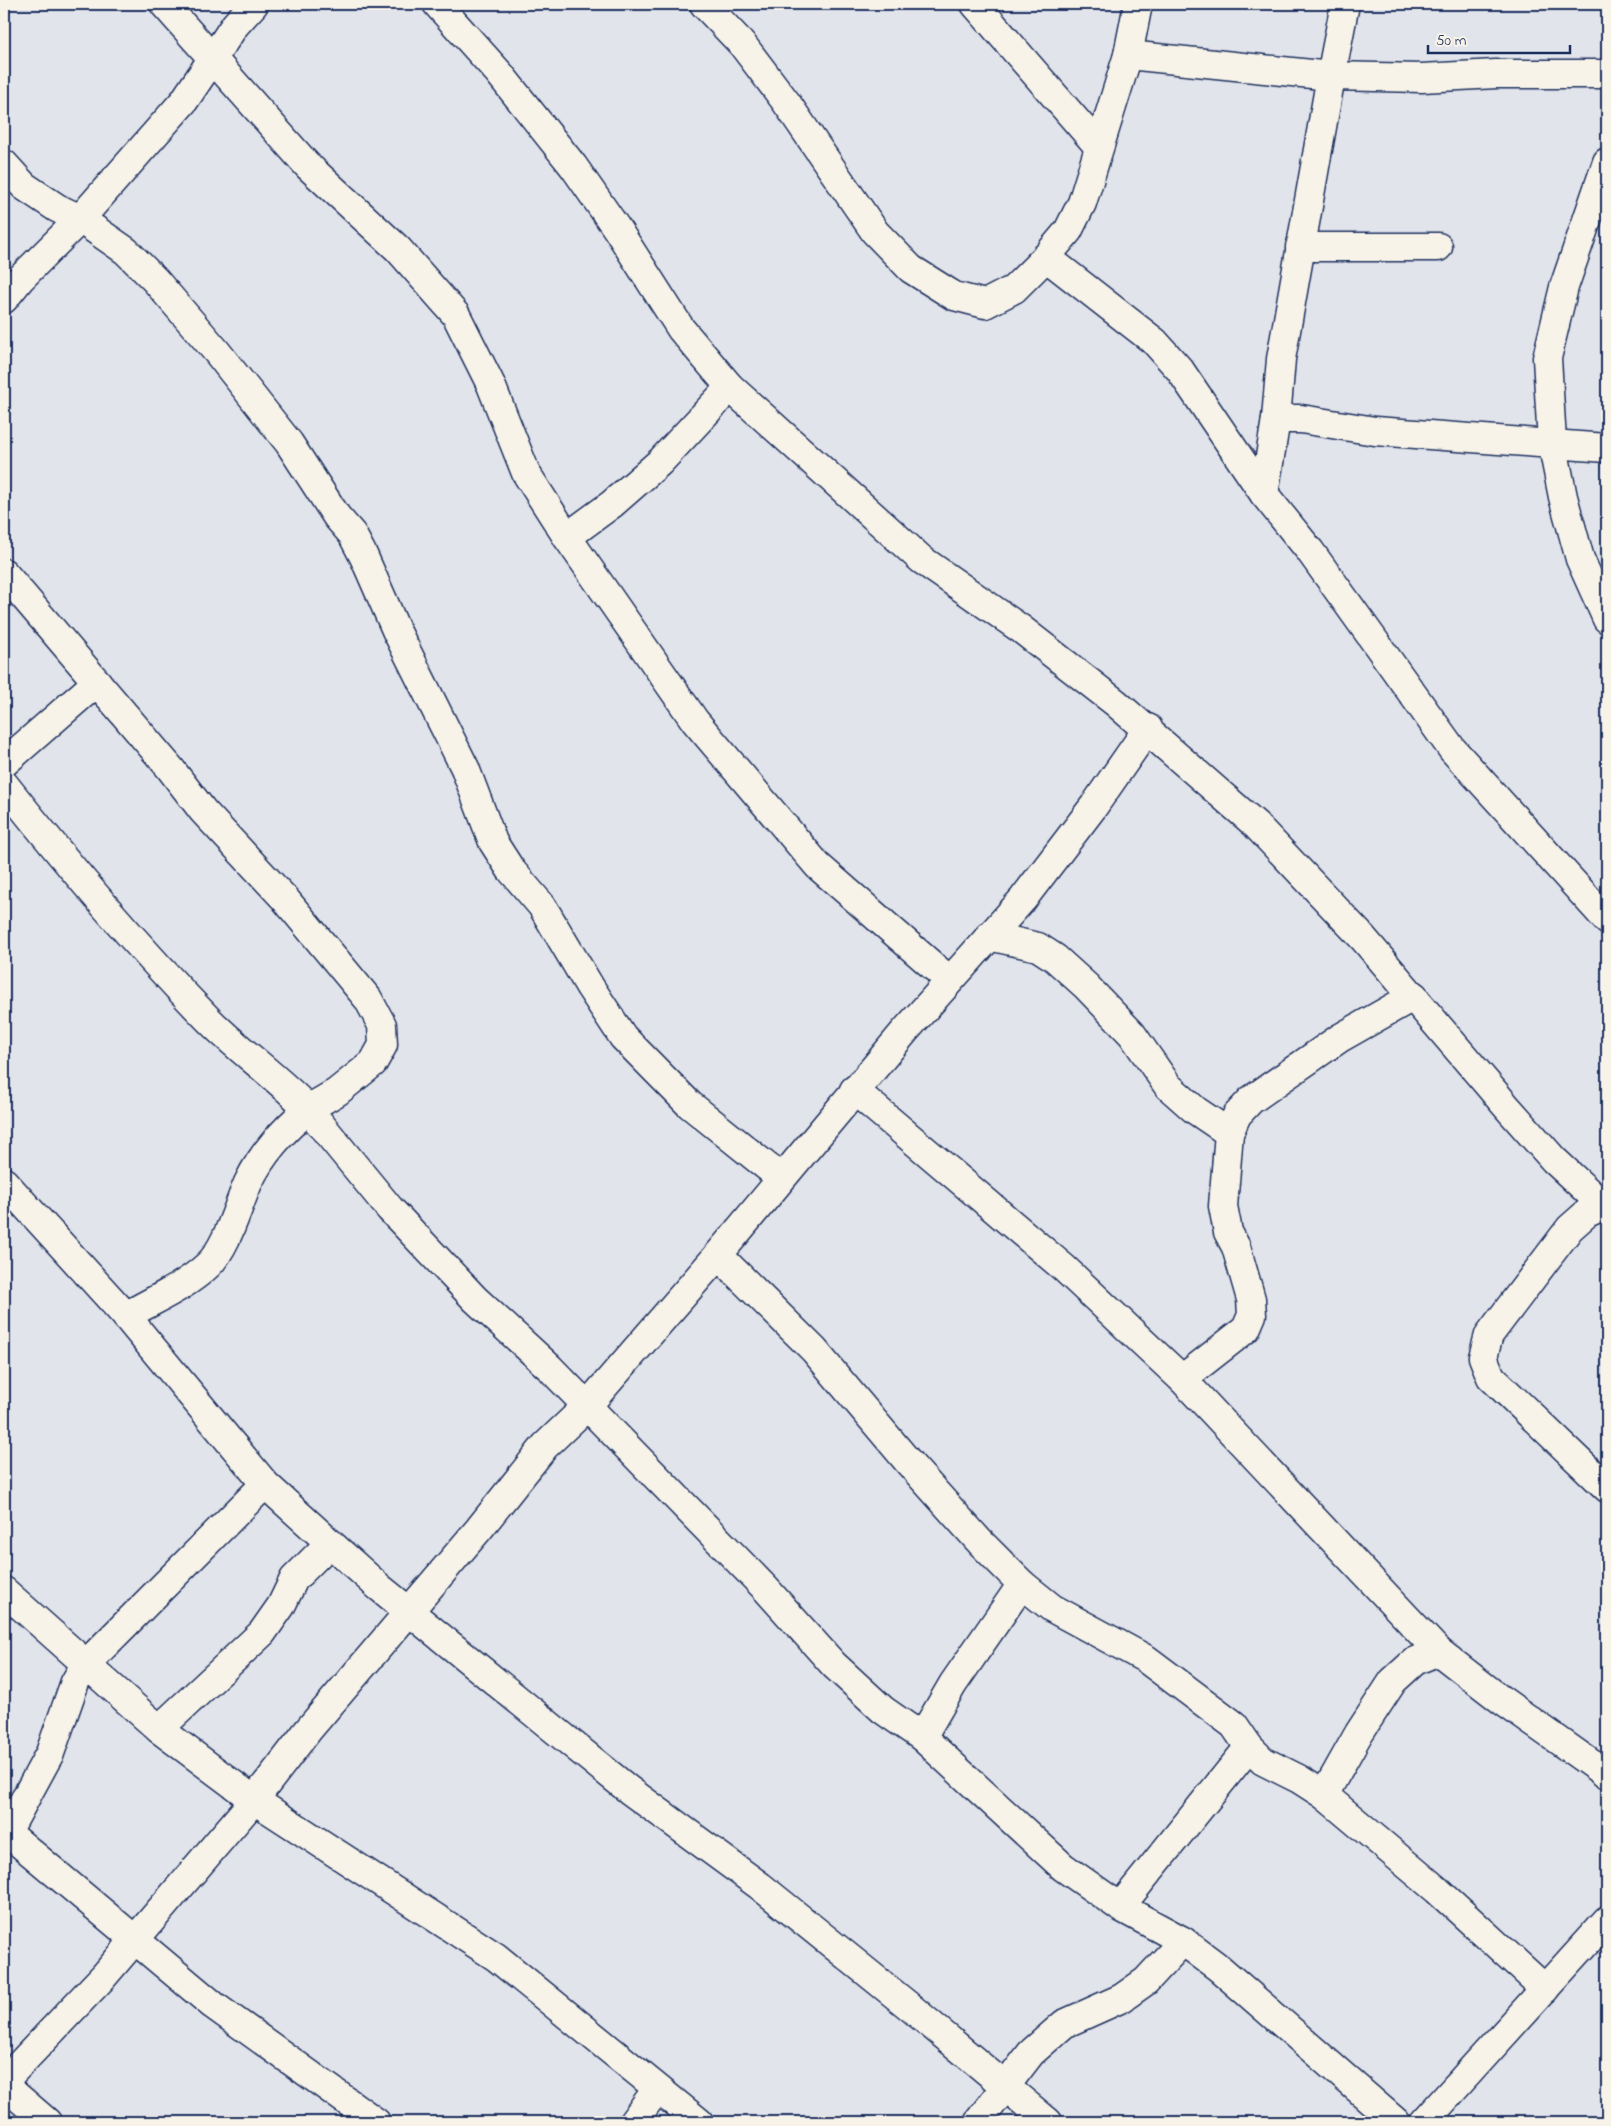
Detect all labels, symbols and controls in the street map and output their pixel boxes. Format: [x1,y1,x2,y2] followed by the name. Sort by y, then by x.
[1428,22,1571,54] scale bar
[1436,30,1467,52] text: 50 m

